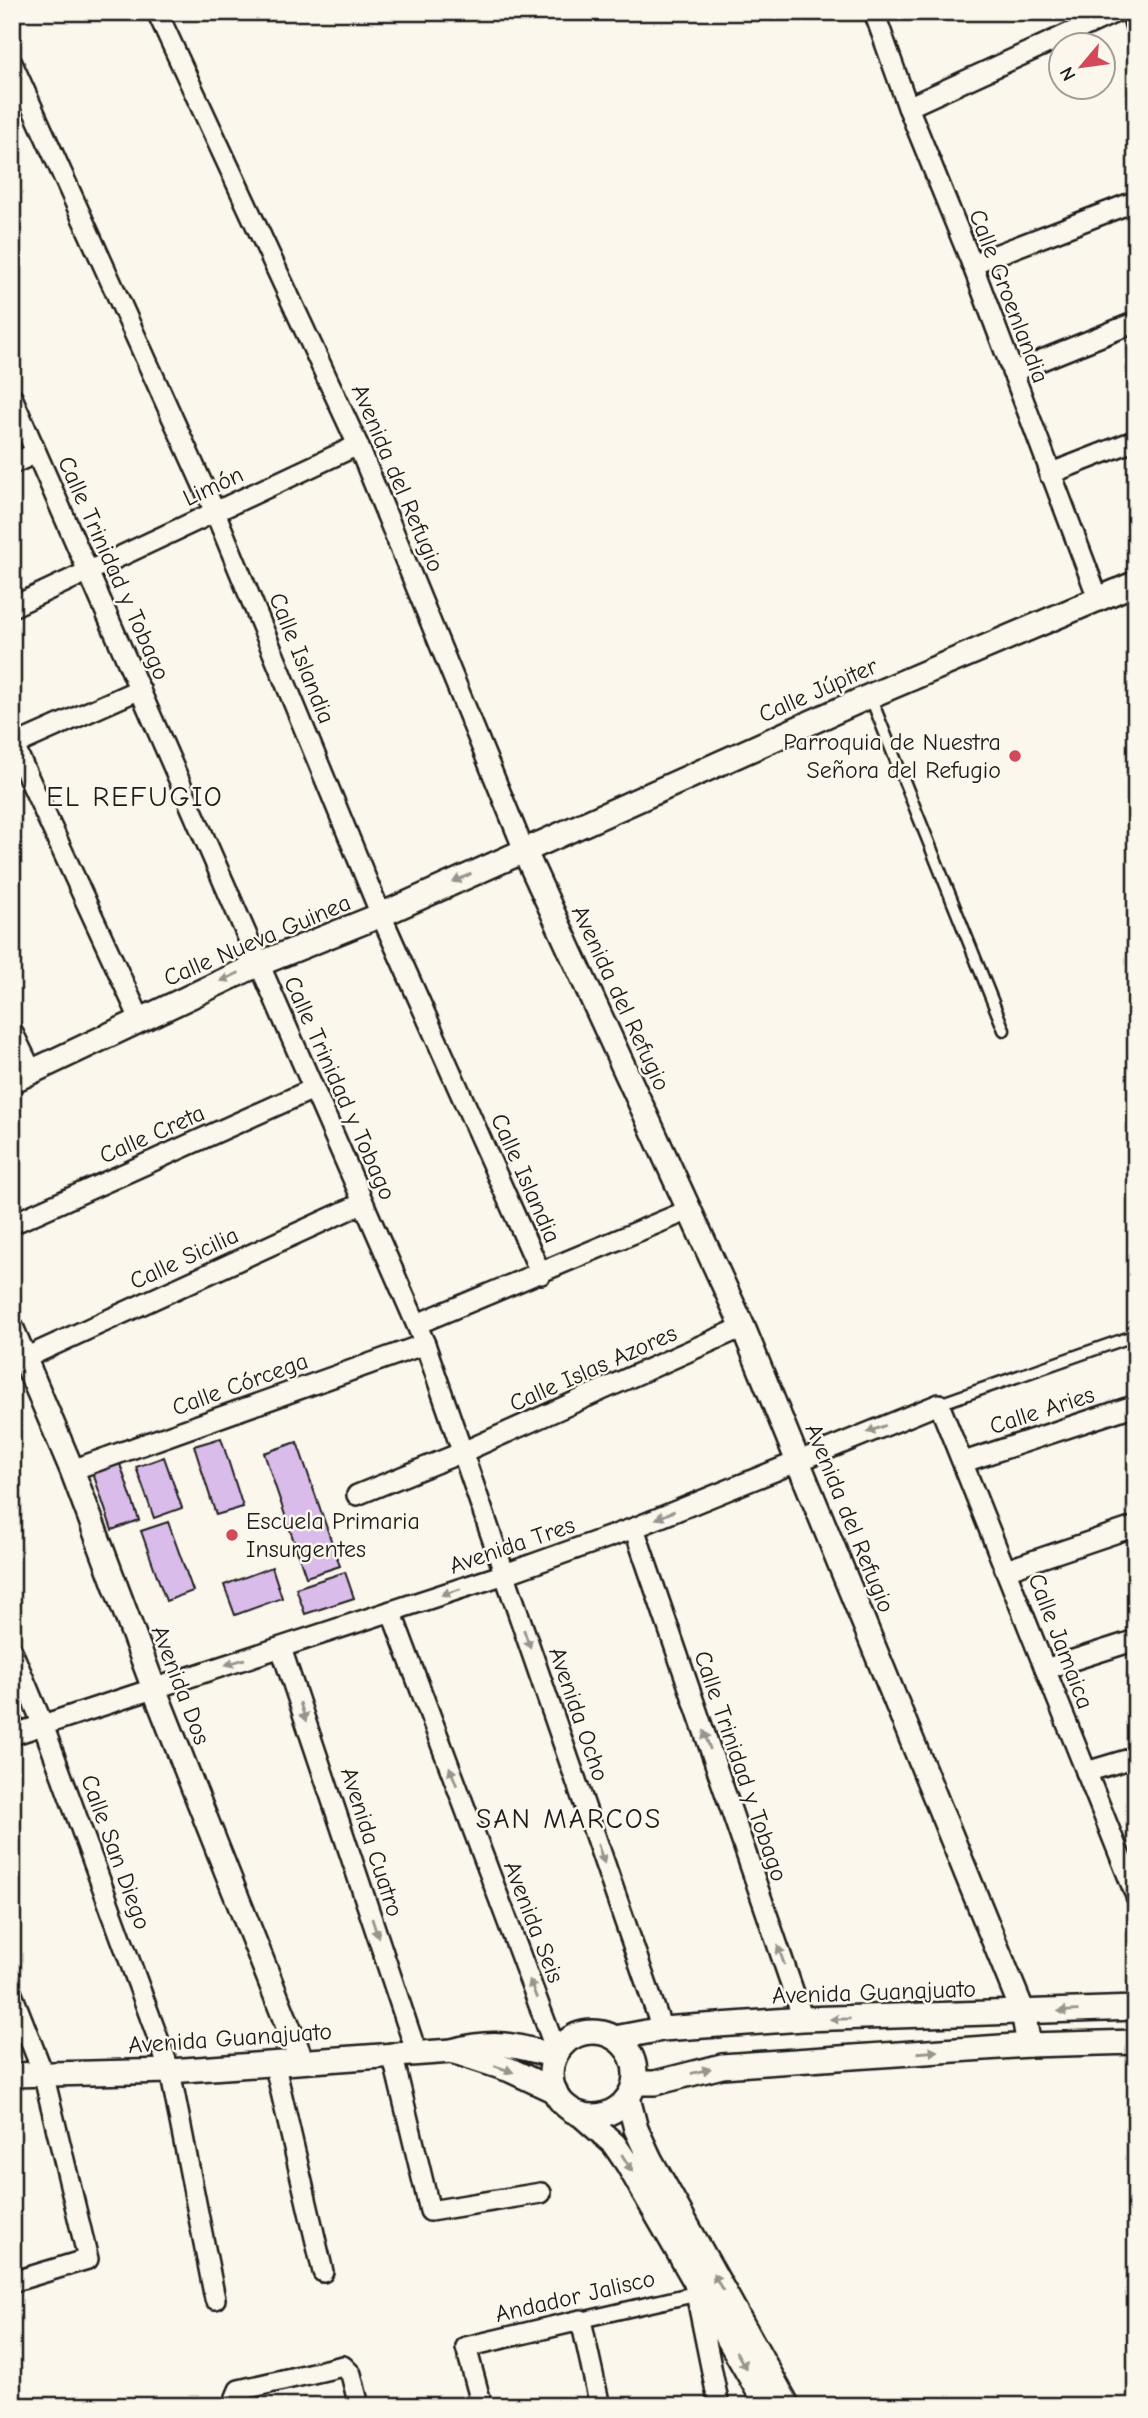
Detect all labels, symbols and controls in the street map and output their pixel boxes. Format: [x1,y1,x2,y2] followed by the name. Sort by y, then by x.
[1046,32,1116,102] north arrow
[1055,63,1081,85] text: N
[963,205,1055,387] street label: Calle Groenlandia
[346,380,450,576] street label: Avenida del Refugio
[52,452,176,684] street label: Calle Trinidad y Tobago
[178,460,248,512] street label: Limón
[263,589,341,727] street label: Calle Islandia
[754,651,882,729] street label: Calle Júpiter
[783,728,1001,784] place label: Parroquia de Nuestra Señora del Refugio
[1007,748,1023,764] marker: Parroquia de Nuestra Señora del Refugio
[46,781,224,813] district label: EL REFUGIO
[452,872,472,884] one-way arrow
[159,888,355,992] street label: Calle Nueva Guinea
[566,901,676,1095] street label: Avenida del Refugio
[220,971,240,983] one-way arrow
[278,972,402,1204] street label: Calle Trinidad y Tobago
[95,1098,209,1170] street label: Calle Creta
[485,1109,567,1247] street label: Calle Islandia
[125,1221,243,1295] street label: Calle Sicilia
[505,1319,681,1417] street label: Calle Islas Azores
[168,1346,312,1422] street label: Calle Córcega
[986,1380,1098,1440] street label: Calle Aries
[799,1419,901,1617] street label: Avenida del Refugio
[865,1423,886,1434] one-way arrow
[246,1507,420,1563] place label: Escuela Primaria Insurgentes
[654,1509,675,1520] one-way arrow
[446,1510,578,1580] street label: Avenida Tres
[224,1527,240,1543] marker: Escuela Primaria Insurgentes
[1022,1569,1100,1713] street label: Calle Jamaica
[440,1587,461,1597] one-way arrow
[146,1622,216,1748] street label: Avenida Dos
[522,1628,533,1649] one-way arrow
[543,1643,615,1785] street label: Avenida Ocho
[688,1647,794,1885] street label: Calle Trinidad y Tobago
[224,1657,245,1667] one-way arrow
[298,1702,309,1723] one-way arrow
[701,1729,712,1750] one-way arrow
[335,1764,409,1920] street label: Avenida Cuatro
[447,1766,458,1787] one-way arrow
[75,1771,157,1933] street label: Calle San Diego
[476,1803,662,1835] district label: SAN MARCOS
[596,1843,607,1864] one-way arrow
[498,1857,570,1987] street label: Avenida Seis
[370,1918,381,1939] one-way arrow
[775,1944,786,1965] one-way arrow
[772,1974,976,2010] street label: Avenida Guanajuato
[527,1979,538,2000] one-way arrow
[1056,2005,1078,2016] one-way arrow
[829,2013,851,2025] one-way arrow
[127,2017,333,2059] street label: Avenida Guanajuato
[917,2046,939,2057] one-way arrow
[494,2064,515,2075] one-way arrow
[691,2065,713,2076] one-way arrow
[620,2154,633,2173] one-way arrow
[492,2264,658,2328] street label: Andador Jalisco
[712,2273,724,2292] one-way arrow
[735,2351,747,2370] one-way arrow

